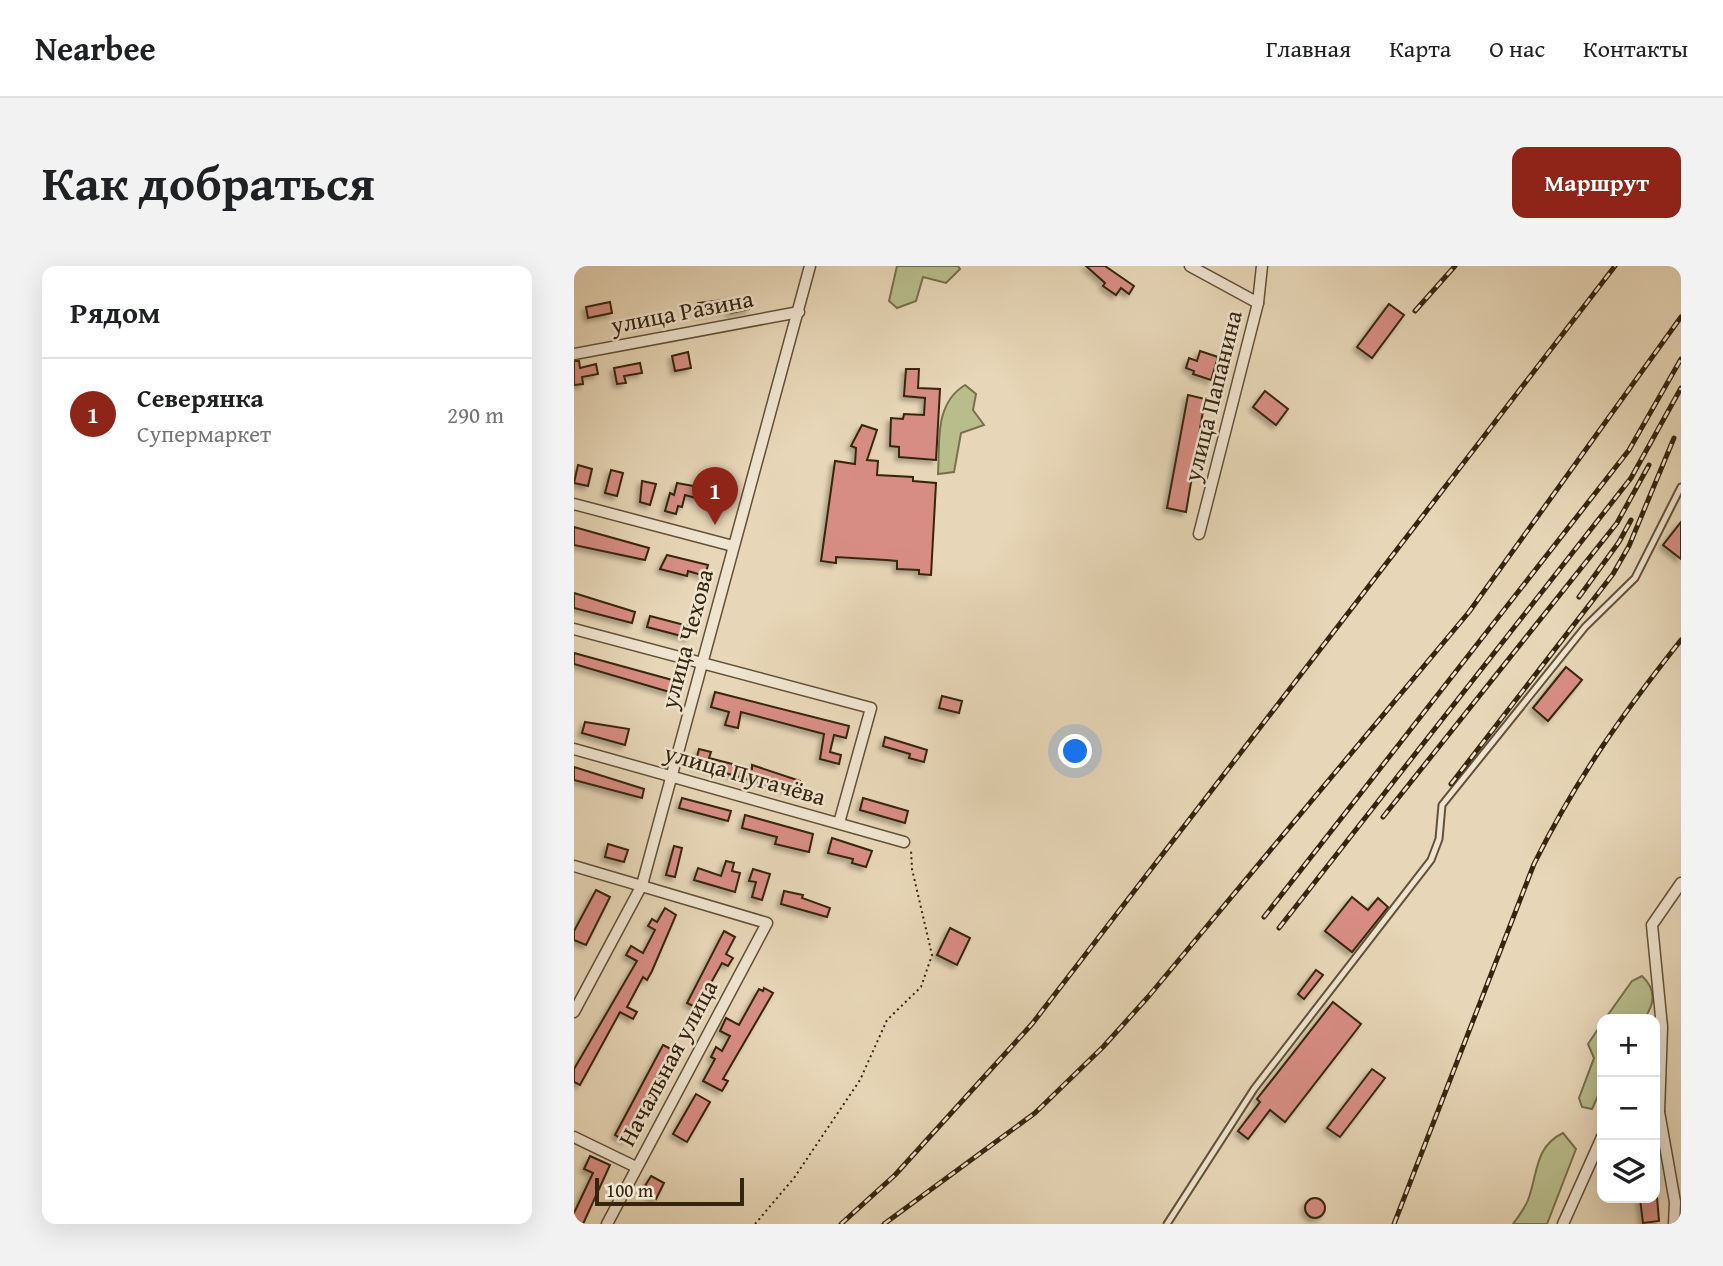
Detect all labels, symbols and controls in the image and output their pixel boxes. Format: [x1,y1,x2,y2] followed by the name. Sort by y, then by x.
[35,24,156,72] text: Nearbee
[1266,31,1351,66] text: Главная
[1389,31,1451,66] text: Карта
[1489,31,1545,66] text: О нас
[1583,31,1688,66] text: Контакты
[42,146,375,218] text: Как добраться
[1512,147,1681,218] button: Маршрут
[607,280,757,343] street label: улица Разина
[70,290,161,334] text: Рядом
[1174,306,1251,486] street label: улица Папанина
[137,378,264,417] text: Северянка
[87,398,99,431] text: 1
[447,398,504,431] text: 290 m
[137,417,271,450] text: Супермаркет
[692,467,738,525] pin: 1
[651,564,722,714] street label: улица Чехова
[659,734,831,814] street label: улица Пугачёва
[1058,734,1092,768] your location
[609,973,726,1152] street label: Начальная улица
[1597,1014,1660,1203] map controls
[1597,1014,1660,1077] button: +
[1597,1077,1660,1140] button: −
[1597,1140,1660,1203] button: layers
[595,1175,744,1207] scale bar
[606,1176,653,1204] text: 100 m

